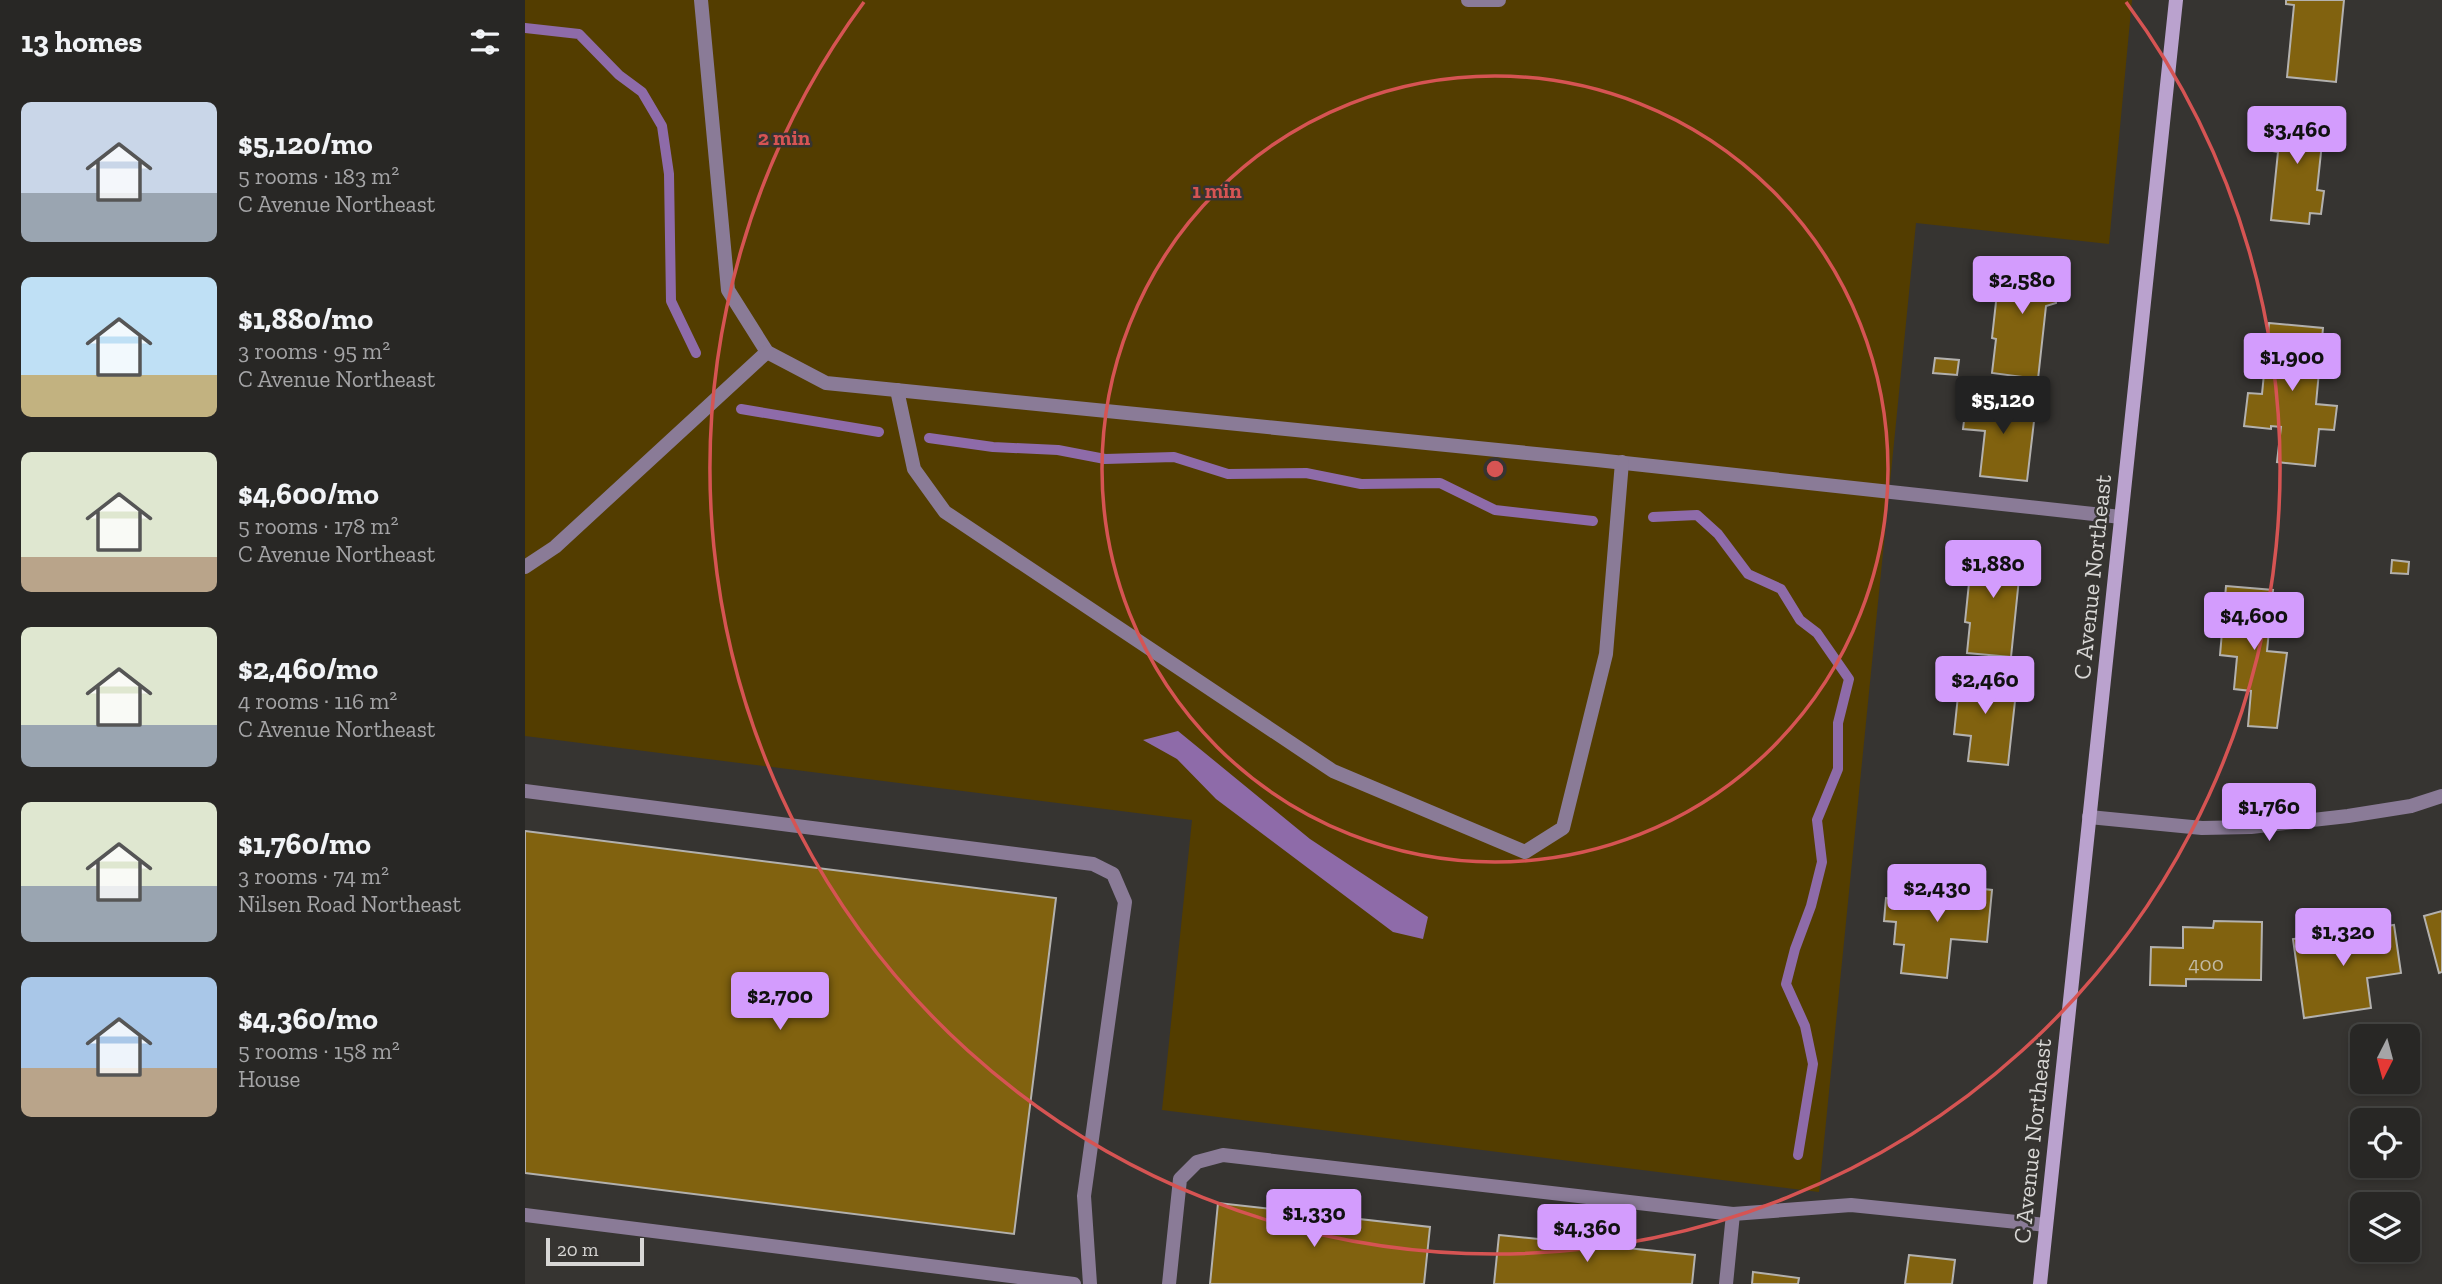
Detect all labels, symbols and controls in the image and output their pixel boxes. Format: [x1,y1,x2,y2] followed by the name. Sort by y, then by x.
[466,23,504,61] icon: filters
[21,24,142,60] text: 13 homes
[2240,106,2354,166] pin: $3,460
[2263,115,2331,143] text: $3,460
[758,125,811,150] text: 2 min
[238,126,373,162] text: $5,120/mo
[77,130,161,214] icon: home
[238,162,399,190] text: 5 rooms · 183 m²
[1192,178,1242,203] text: 1 min
[238,190,435,218] text: C Avenue Northeast
[1965,256,2079,316] pin: $2,580
[1989,265,2055,293] text: $2,580
[238,301,373,337] text: $1,880/mo
[77,305,161,389] icon: home
[2235,334,2349,393] pin: $1,900
[238,337,390,365] text: 3 rooms · 95 m²
[2260,342,2324,370] text: $1,900
[238,365,435,393] text: C Avenue Northeast
[1946,376,2060,436] pin: $5,120
[1971,385,2035,413] text: $5,120
[1483,457,1507,481] centre of rings
[2067,473,2117,681] street label: C Avenue Northeast
[238,476,379,512] text: $4,600/mo
[77,480,161,564] icon: home
[238,512,398,540] text: 5 rooms · 178 m²
[238,540,435,568] text: C Avenue Northeast
[1936,540,2050,600] pin: $1,880
[1961,549,2025,577] text: $1,880
[2197,592,2311,652] pin: $4,600
[2220,601,2288,629] text: $4,600
[238,651,378,687] text: $2,460/mo
[77,655,161,739] icon: home
[1928,656,2042,716] pin: $2,460
[1951,665,2019,693] text: $2,460
[238,687,397,715] text: 4 rooms · 116 m²
[238,715,435,743] text: C Avenue Northeast
[2212,784,2326,843] pin: $1,760
[2238,792,2300,820] text: $1,760
[238,826,371,862] text: $1,760/mo
[77,830,161,914] icon: home
[238,862,389,890] text: 3 rooms · 74 m²
[1880,864,1994,924] pin: $2,430
[1903,873,1971,901] text: $2,430
[238,890,461,918] text: Nilsen Road Northeast
[2286,908,2400,968] pin: $1,320
[2311,917,2375,945] text: $1,320
[2188,951,2224,976] house number: 400
[723,972,837,1032] pin: $2,700
[747,981,813,1009] text: $2,700
[238,1001,378,1037] text: $4,360/mo
[77,1005,161,1089] icon: home
[2350,1024,2420,1094] north arrow
[2350,1024,2420,1262] map controls
[238,1037,400,1065] text: 5 rooms · 158 m²
[2007,1037,2057,1245] street label: C Avenue Northeast
[238,1065,300,1093] text: House
[2350,1108,2420,1178] button: locate
[1257,1190,1371,1249] pin: $1,330
[2350,1192,2420,1262] button: layers
[1282,1198,1346,1226] text: $1,330
[1530,1204,1644,1264] pin: $4,360
[1553,1213,1621,1241] text: $4,360
[546,1235,644,1267] scale bar
[557,1238,598,1261] text: 20 m

